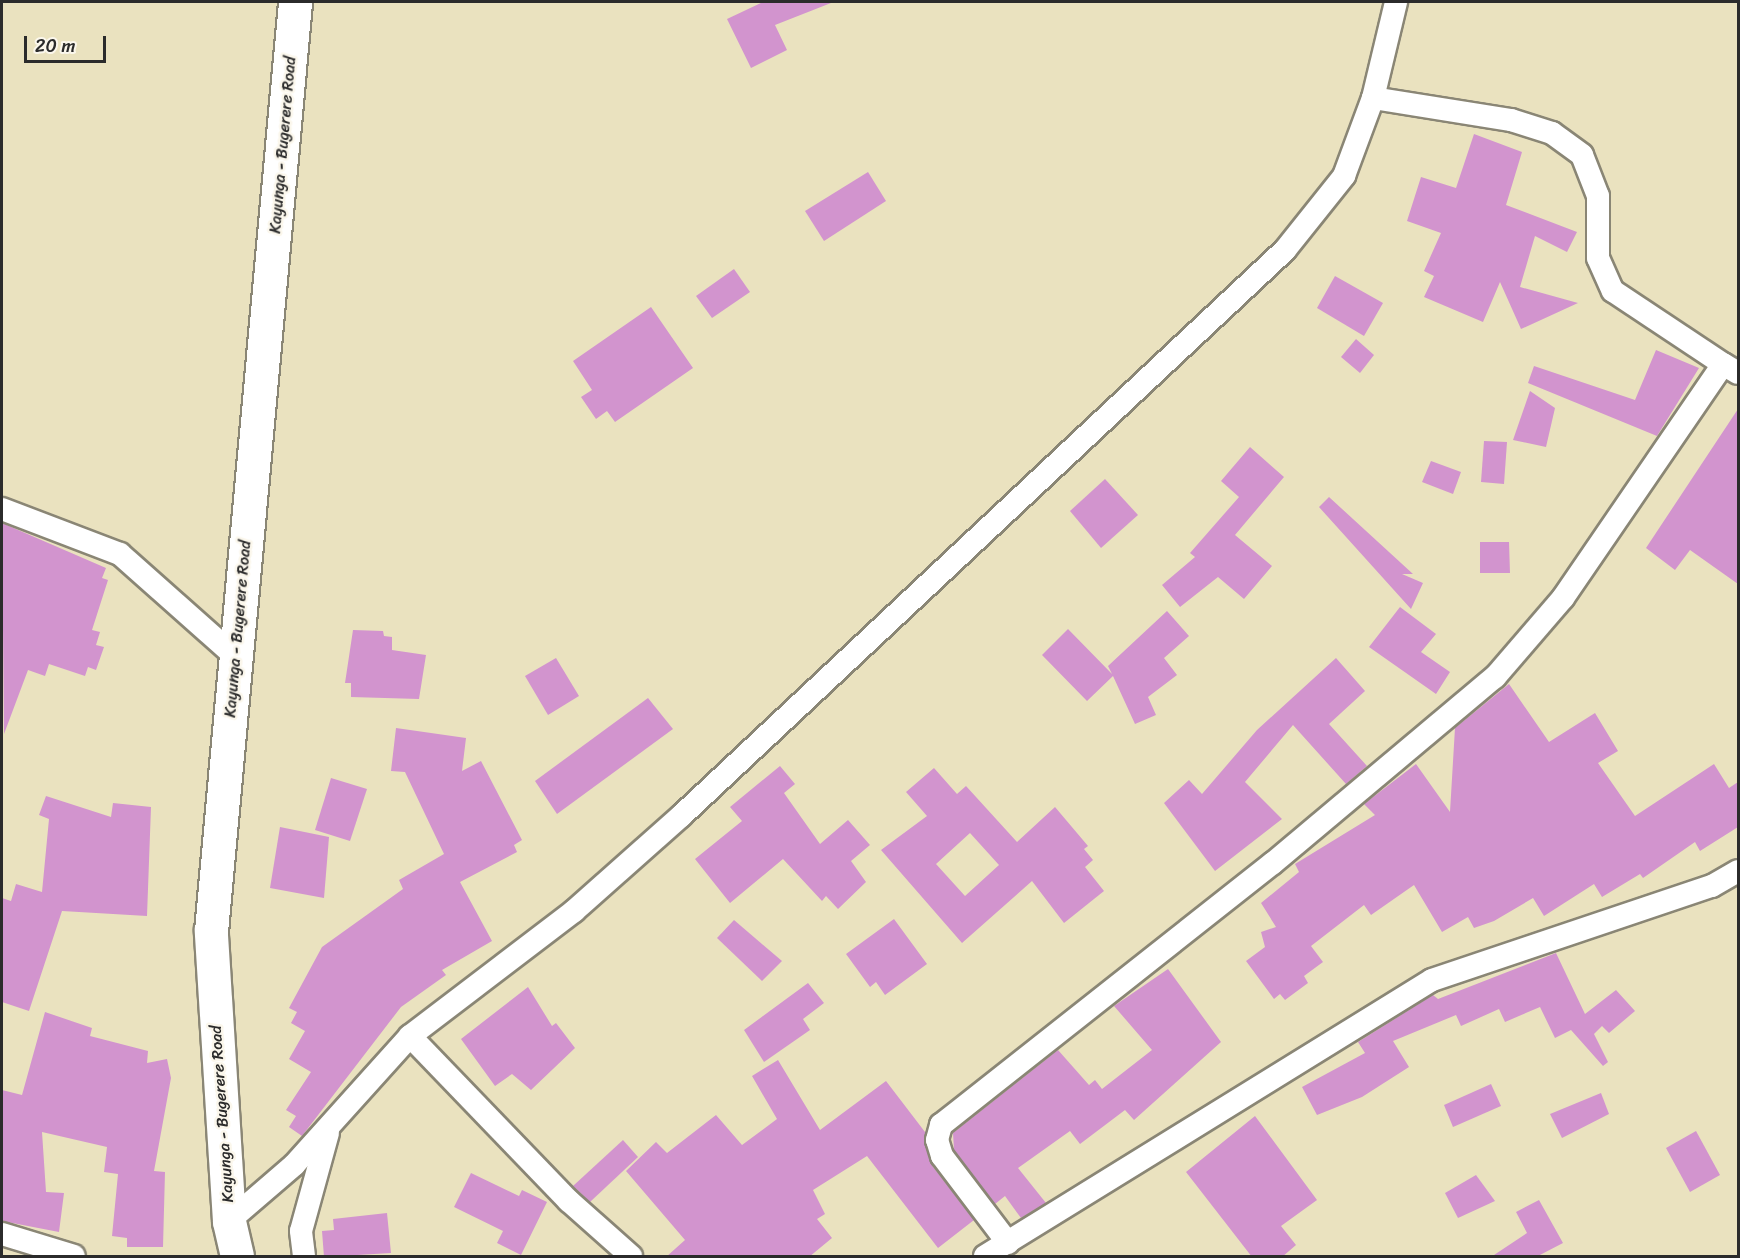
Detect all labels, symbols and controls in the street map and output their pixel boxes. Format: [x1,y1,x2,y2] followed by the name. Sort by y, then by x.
[27,24,110,62] scale bar
[35,30,75,62] text: 20 m
[266,56,300,234] street label: Kayunga - Bugerere Road
[221,540,255,718] street label: Kayunga - Bugerere Road
[206,1025,238,1203] street label: Kayunga - Bugerere Road

